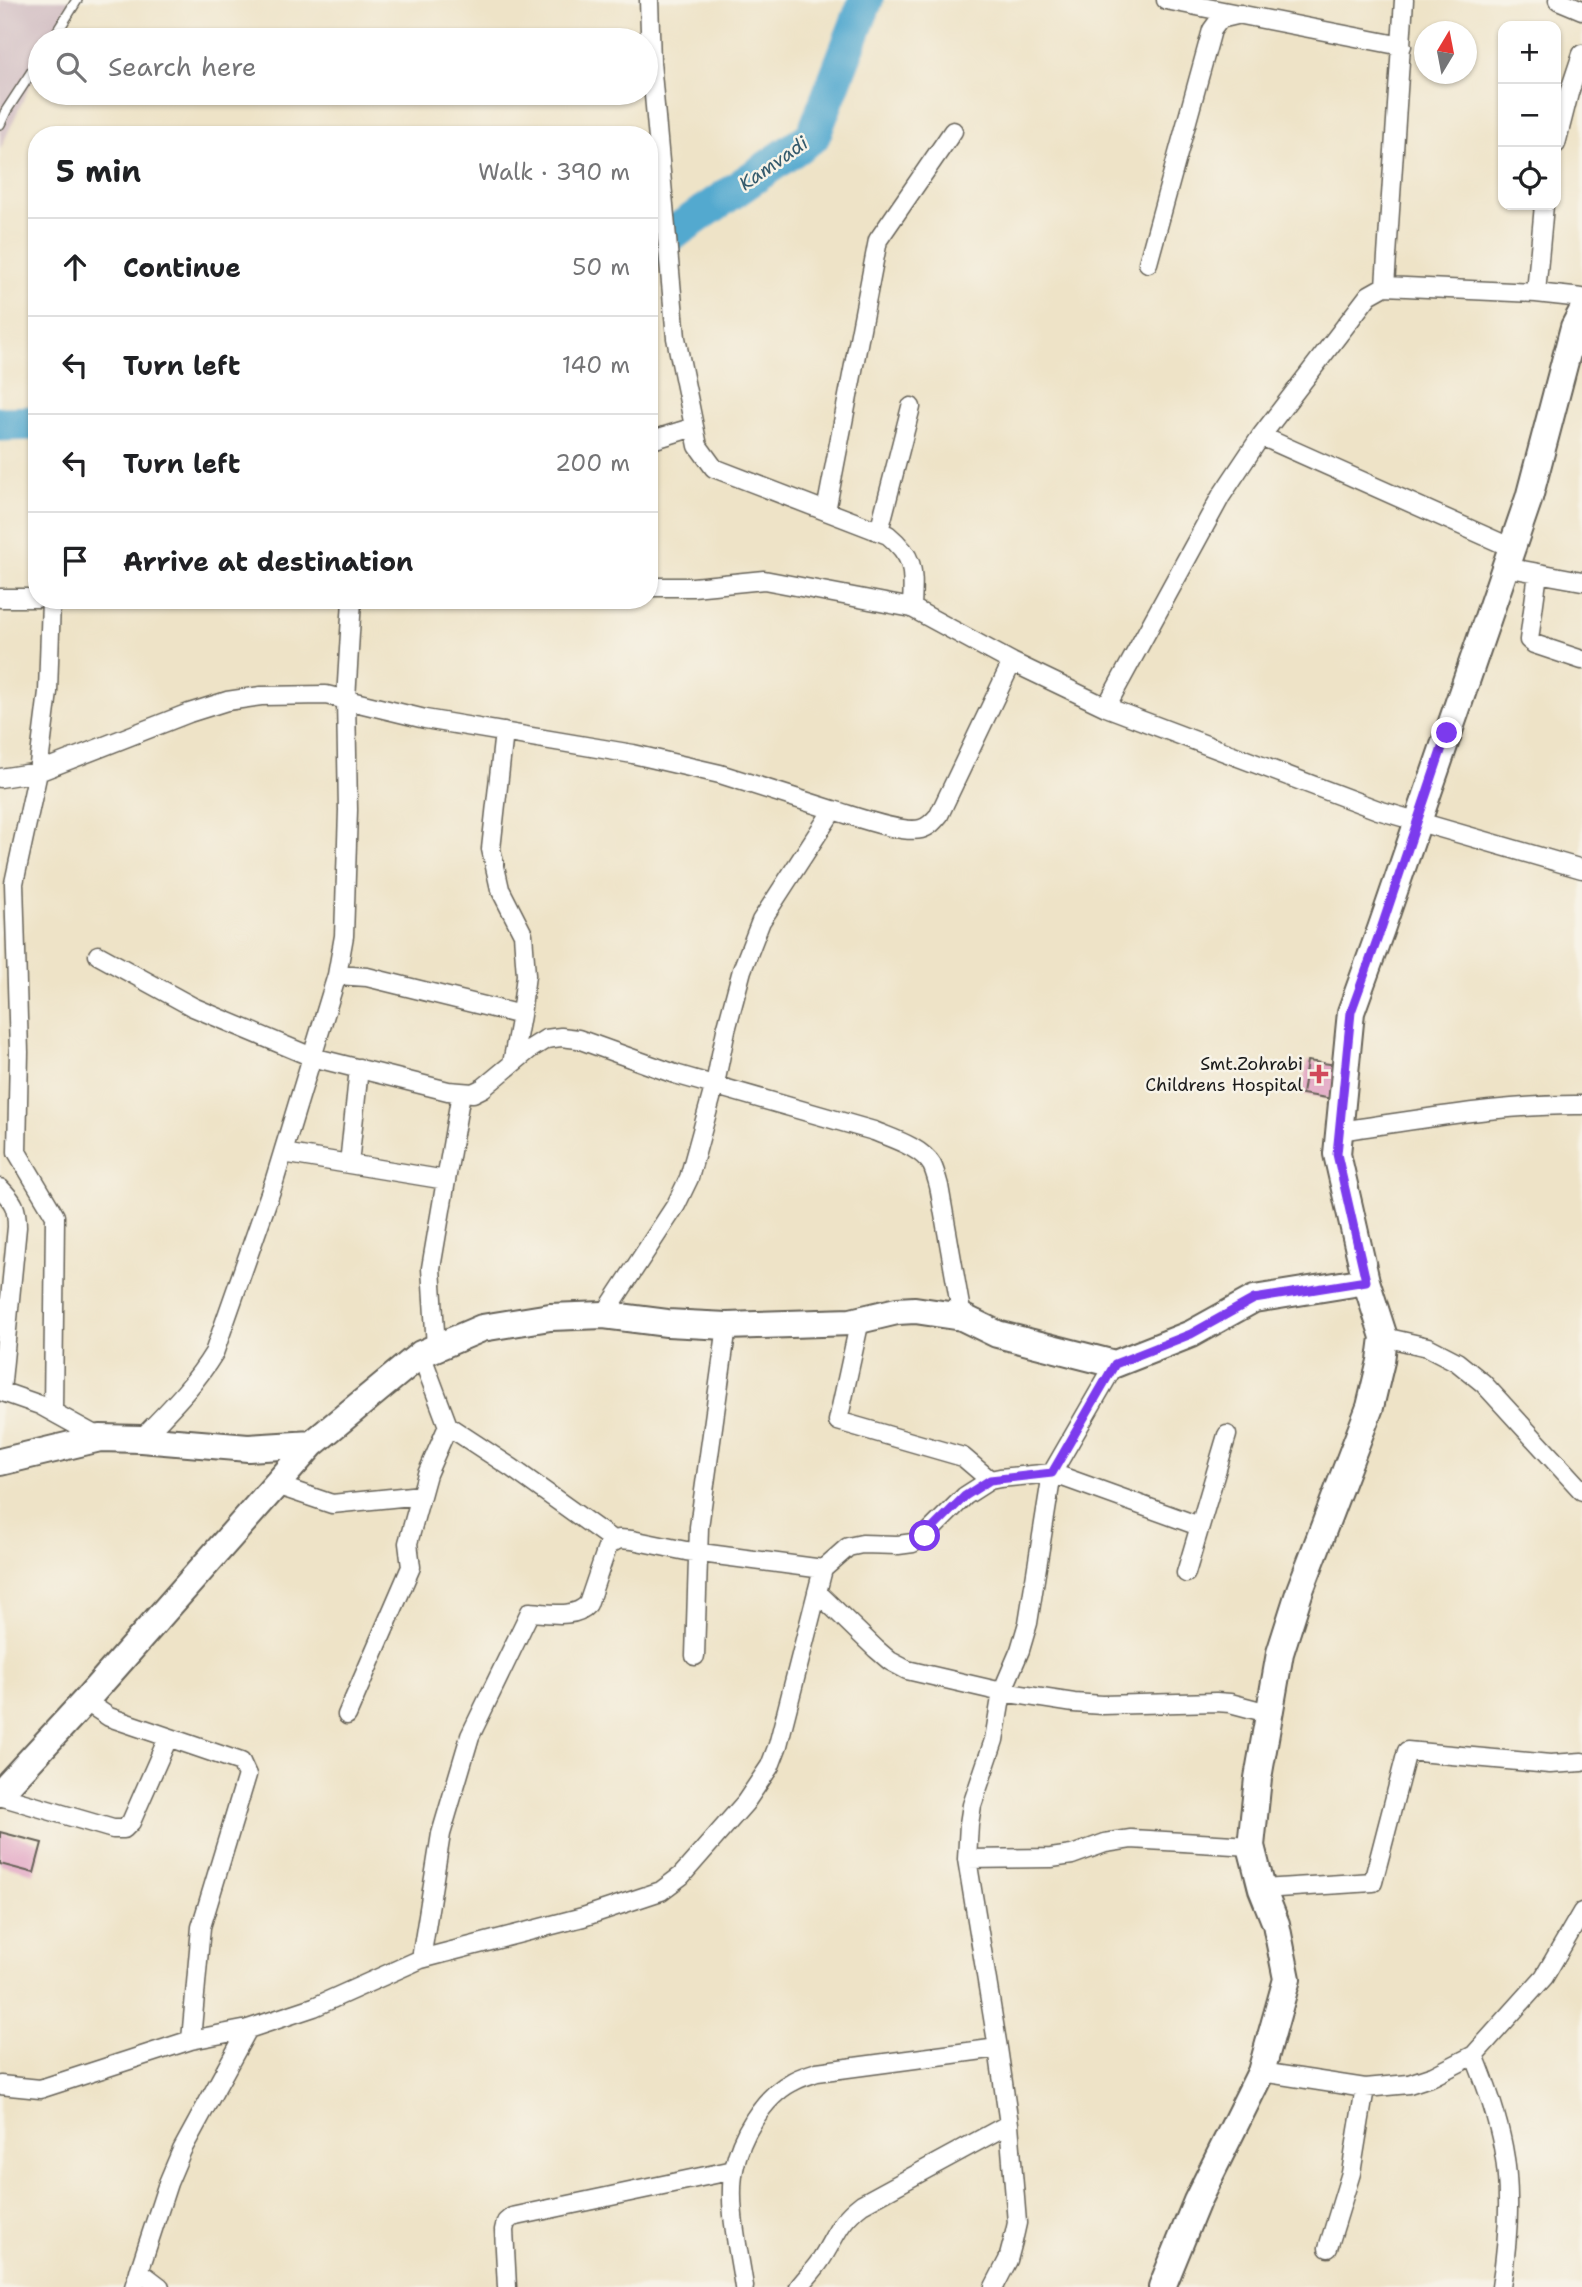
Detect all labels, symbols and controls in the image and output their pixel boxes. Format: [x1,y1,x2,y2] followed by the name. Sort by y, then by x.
[1414,21,1477,84] north arrow
[1498,21,1561,210] map controls
[1498,21,1561,84] button: +
[28,28,658,105] search box
[52,48,90,86] icon: search
[108,49,257,84] text: Search here
[1498,84,1561,147] button: −
[734,130,813,196] water label: Kamvadi
[1498,147,1561,210] button: locate
[56,151,141,192] text: 5 min
[478,157,630,187] text: Walk · 390 m
[56,248,94,286] icon: ahead
[123,250,241,285] text: Continue
[572,252,630,282] text: 50 m
[56,346,94,384] icon: left
[123,348,240,383] text: Turn left
[562,350,630,380] text: 140 m
[56,444,94,482] icon: left
[123,446,240,481] text: Turn left
[555,448,630,478] text: 200 m
[56,542,94,580] icon: arrive
[123,544,413,579] text: Arrive at destination
[1431,717,1462,748] route end
[1145,1052,1304,1097] place label: Smt.Zohrabi Childrens Hospital
[1309,1064,1329,1084] marker: Smt.Zohrabi Childrens Hospital
[909,1520,940,1551] route start

